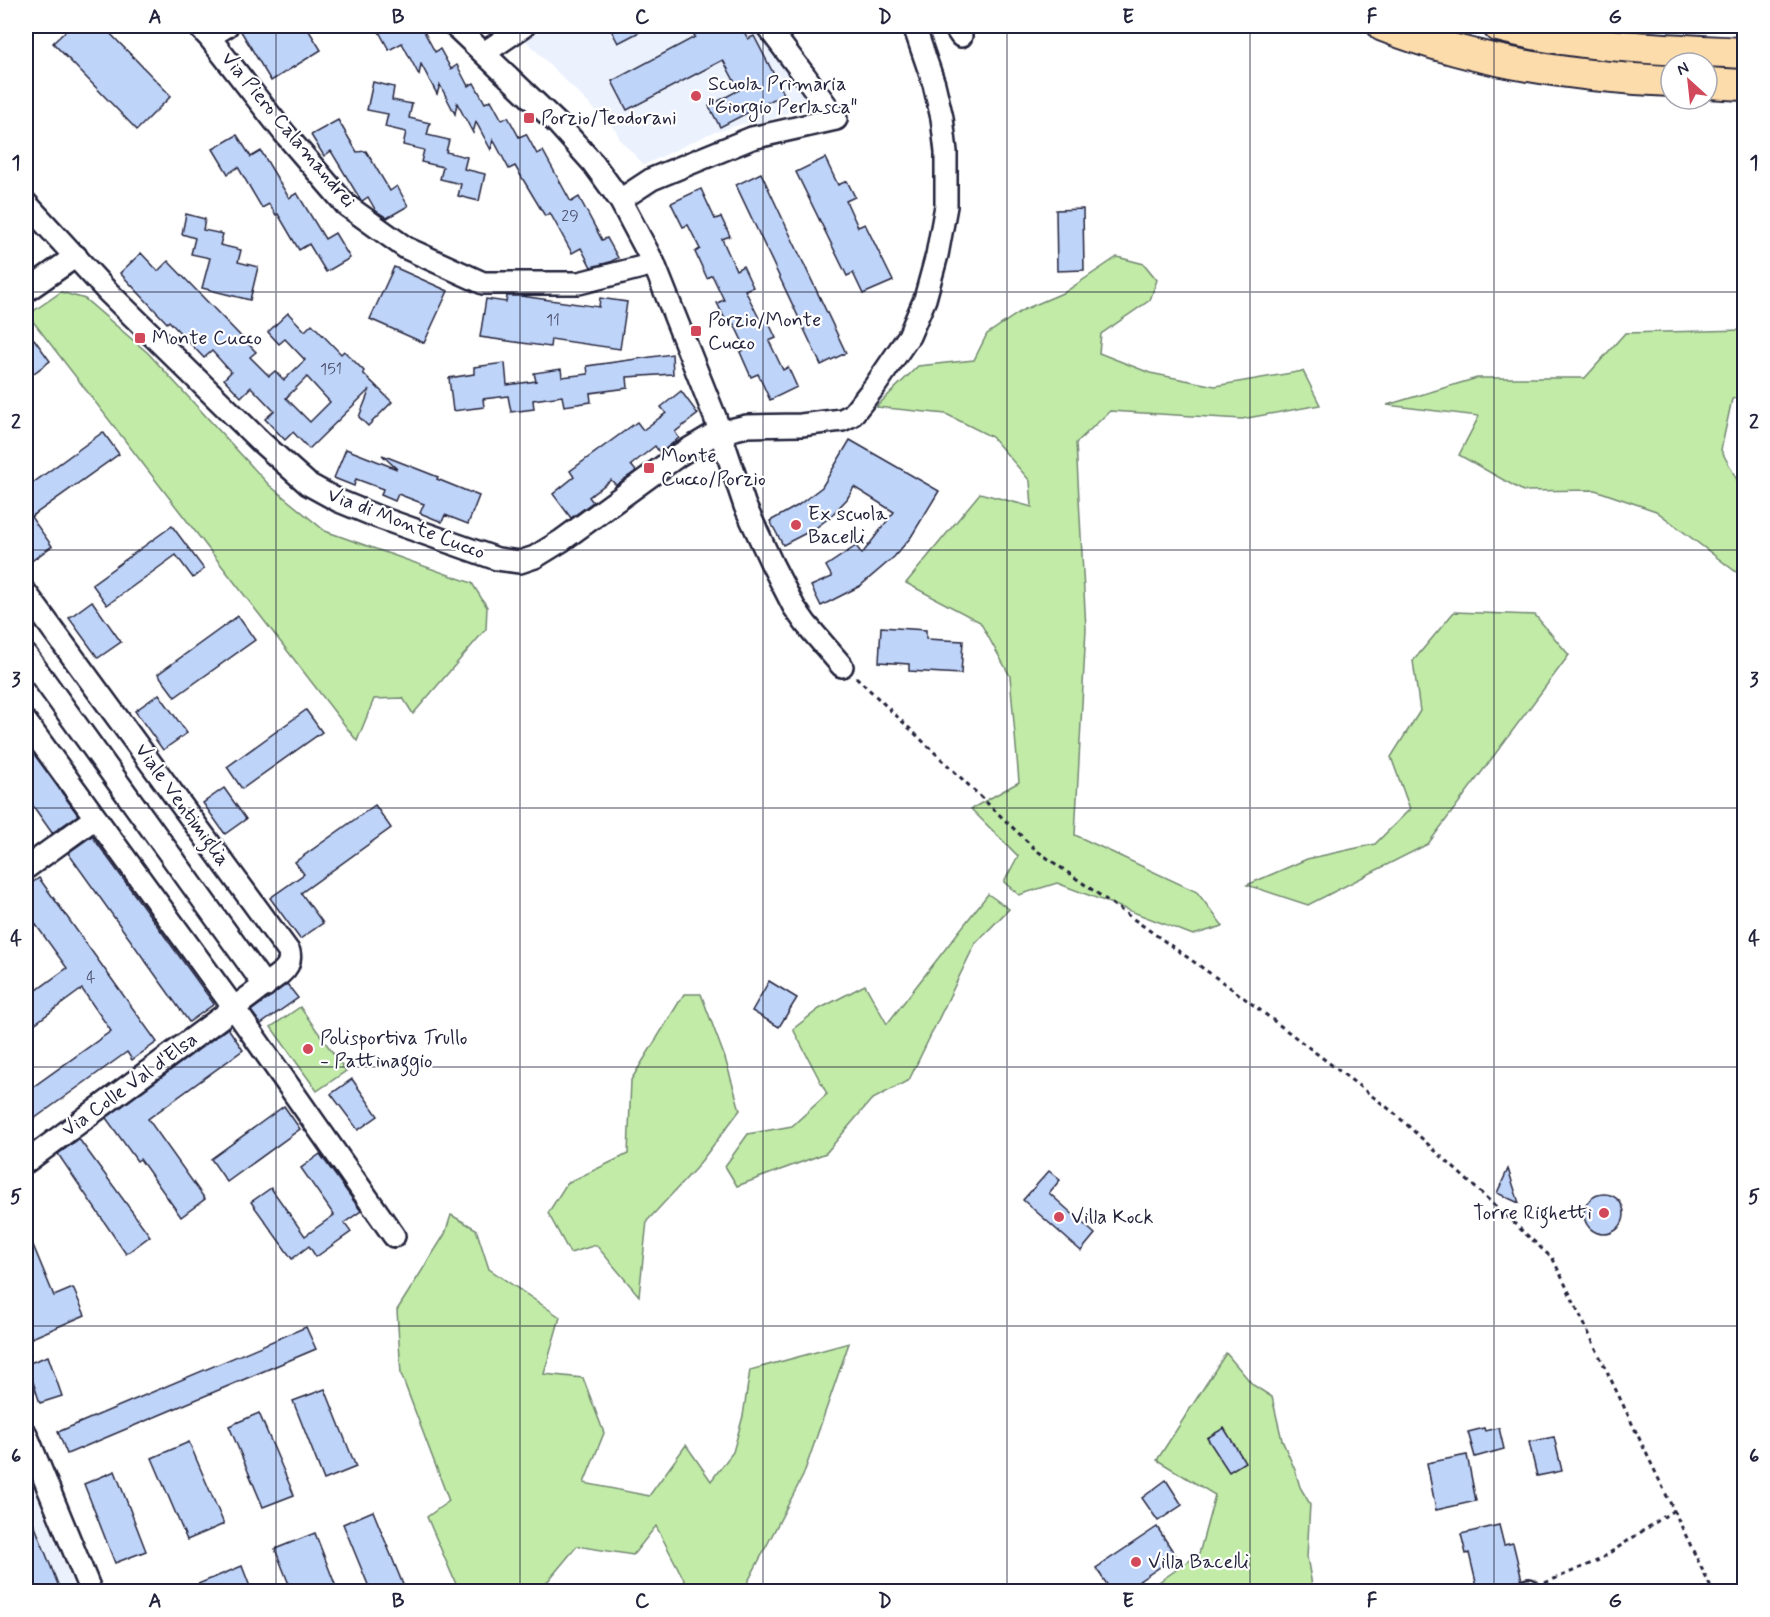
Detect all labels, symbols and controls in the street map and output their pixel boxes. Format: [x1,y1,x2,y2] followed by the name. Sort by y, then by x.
[148,4,162,31] text: A
[392,4,405,31] text: B
[635,4,650,31] text: C
[878,4,892,31] text: D
[1122,4,1134,31] text: E
[1367,4,1378,31] text: F
[1608,4,1622,31] text: G
[215,46,361,214] street label: Via Piero Calamandrei
[1659,51,1719,111] north arrow
[1673,57,1692,81] text: N
[708,71,857,122] place label: Scuola Primaria "Giorgio Perlasca"
[689,89,703,103] marker: Scuola Primaria "Giorgio Perlasca"
[541,105,677,132] place label: Porzio/Teodorani
[522,111,536,125] marker: Porzio/Teodorani
[12,150,20,177] text: 1
[1750,150,1758,177] text: 1
[561,206,579,227] house number: 29
[708,307,821,357] place label: Porzio/Monte Cucco
[546,310,560,331] house number: 11
[689,324,703,338] marker: Porzio/Monte Cucco
[152,325,262,352] place label: Monte Cucco
[133,331,147,345] marker: Monte Cucco
[320,359,342,380] house number: 151
[11,409,21,436] text: 2
[1749,409,1759,436] text: 2
[661,443,766,493] place label: Monte Cucco/Porzio
[642,461,656,475] marker: Monte Cucco/Porzio
[323,482,489,566] street label: Via di Monte Cucco
[808,501,888,551] place label: Ex scuola Bacelli
[789,518,803,532] marker: Ex scuola Bacelli
[11,667,21,694] text: 3
[1749,667,1759,694] text: 3
[127,738,236,873] street label: Viale Ventimiglia
[10,926,22,953] text: 4
[1748,926,1760,953] text: 4
[86,967,96,988] house number: 4
[320,1025,467,1077] place label: Polisportiva Trullo - Pattinaggio
[57,1026,203,1144] street label: Via Colle Val d'Elsa
[301,1042,315,1056] marker: Polisportiva Trullo - Pattinaggio
[10,1184,22,1211] text: 5
[1748,1184,1760,1211] text: 5
[1473,1200,1592,1229] place label: Torre Righetti
[1071,1204,1154,1231] place label: Villa Kock
[1597,1206,1611,1220] marker: Torre Righetti
[1052,1210,1066,1224] marker: Villa Kock
[11,1443,21,1470] text: 6
[1749,1443,1759,1470] text: 6
[1148,1549,1249,1576] place label: Villa Bacelli
[1129,1555,1143,1569] marker: Villa Bacelli
[148,1588,162,1615] text: A
[392,1588,405,1615] text: B
[635,1588,650,1615] text: C
[878,1588,892,1615] text: D
[1122,1588,1134,1615] text: E
[1367,1588,1378,1615] text: F
[1608,1588,1622,1615] text: G

